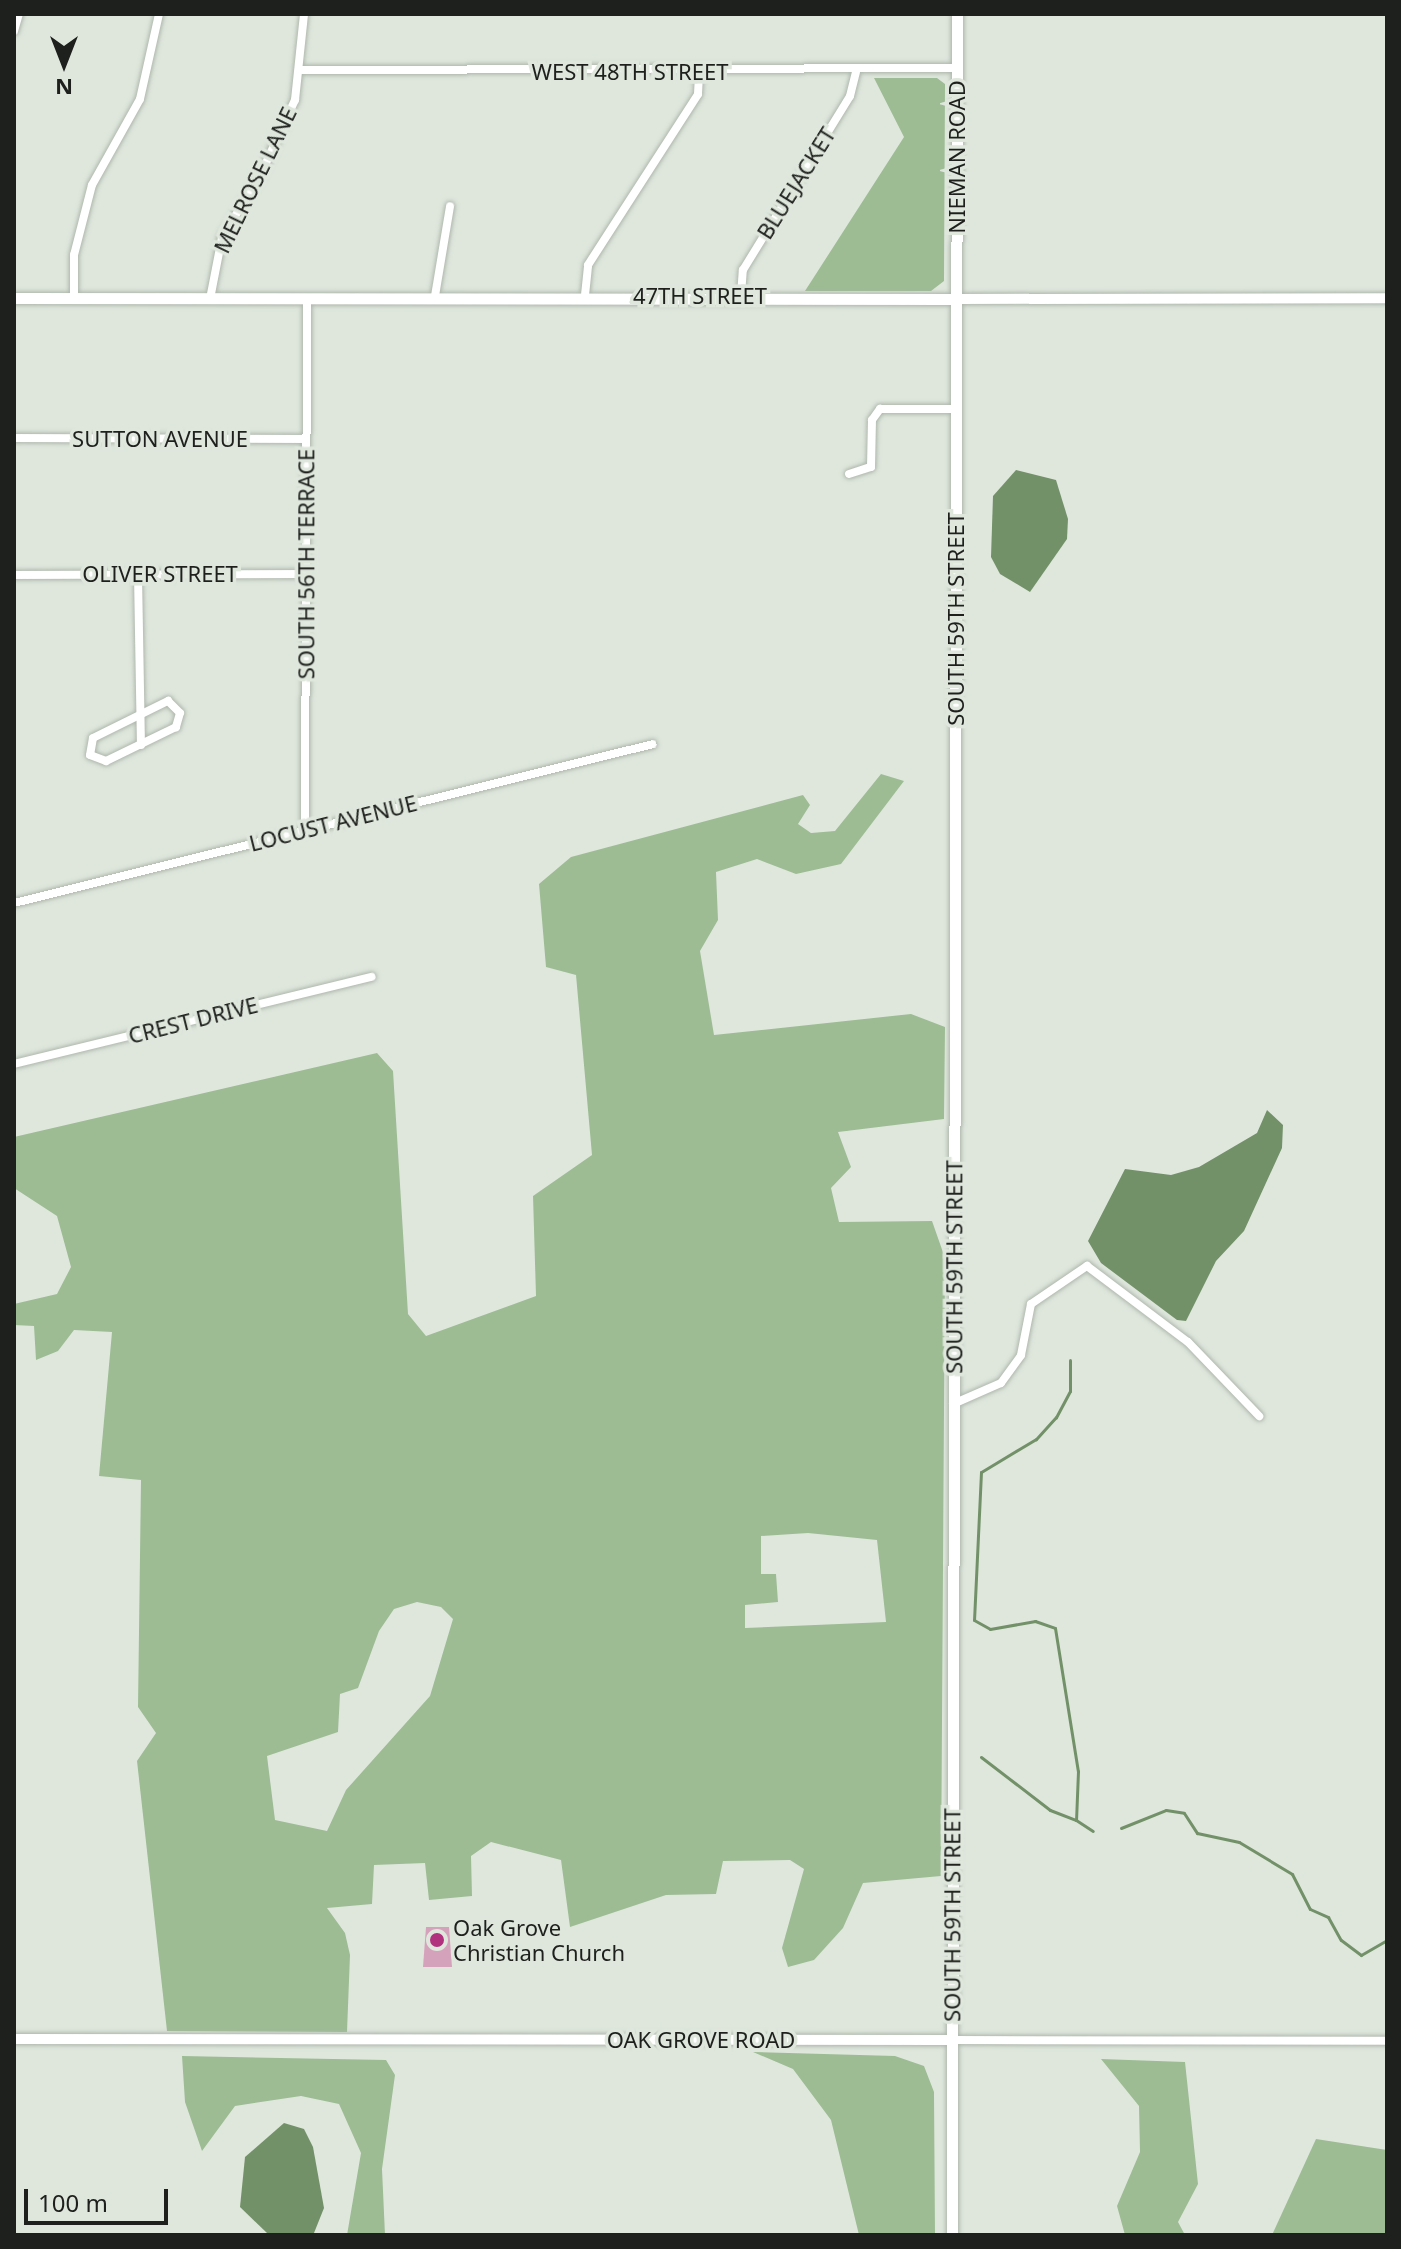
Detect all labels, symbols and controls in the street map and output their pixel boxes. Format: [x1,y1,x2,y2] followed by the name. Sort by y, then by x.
[24,24,104,104] north arrow
[532,59,728,85] street label: WEST 48TH STREET
[55,73,73,103] text: N
[944,80,970,234] street label: NIEMAN ROAD
[208,103,302,257] street label: MELROSE LANE
[751,122,841,244] street label: BLUEJACKET
[633,283,767,309] street label: 47TH STREET
[72,426,248,452] street label: SUTTON AVENUE
[293,449,319,679] street label: SOUTH 56TH TERRACE
[943,512,969,726] street label: SOUTH 59TH STREET
[82,561,238,587] street label: OLIVER STREET
[246,789,420,857] street label: LOCUST AVENUE
[126,991,260,1049] street label: CREST DRIVE
[941,1160,967,1374] street label: SOUTH 59TH STREET
[939,1808,965,2022] street label: SOUTH 59TH STREET
[453,1914,625,1966] place label: Oak Grove Christian Church
[428,1931,446,1949] marker: Oak Grove Christian Church
[607,2027,795,2053] street label: OAK GROVE ROAD
[28,2173,172,2223] scale bar
[38,2186,108,2219] text: 100 m

